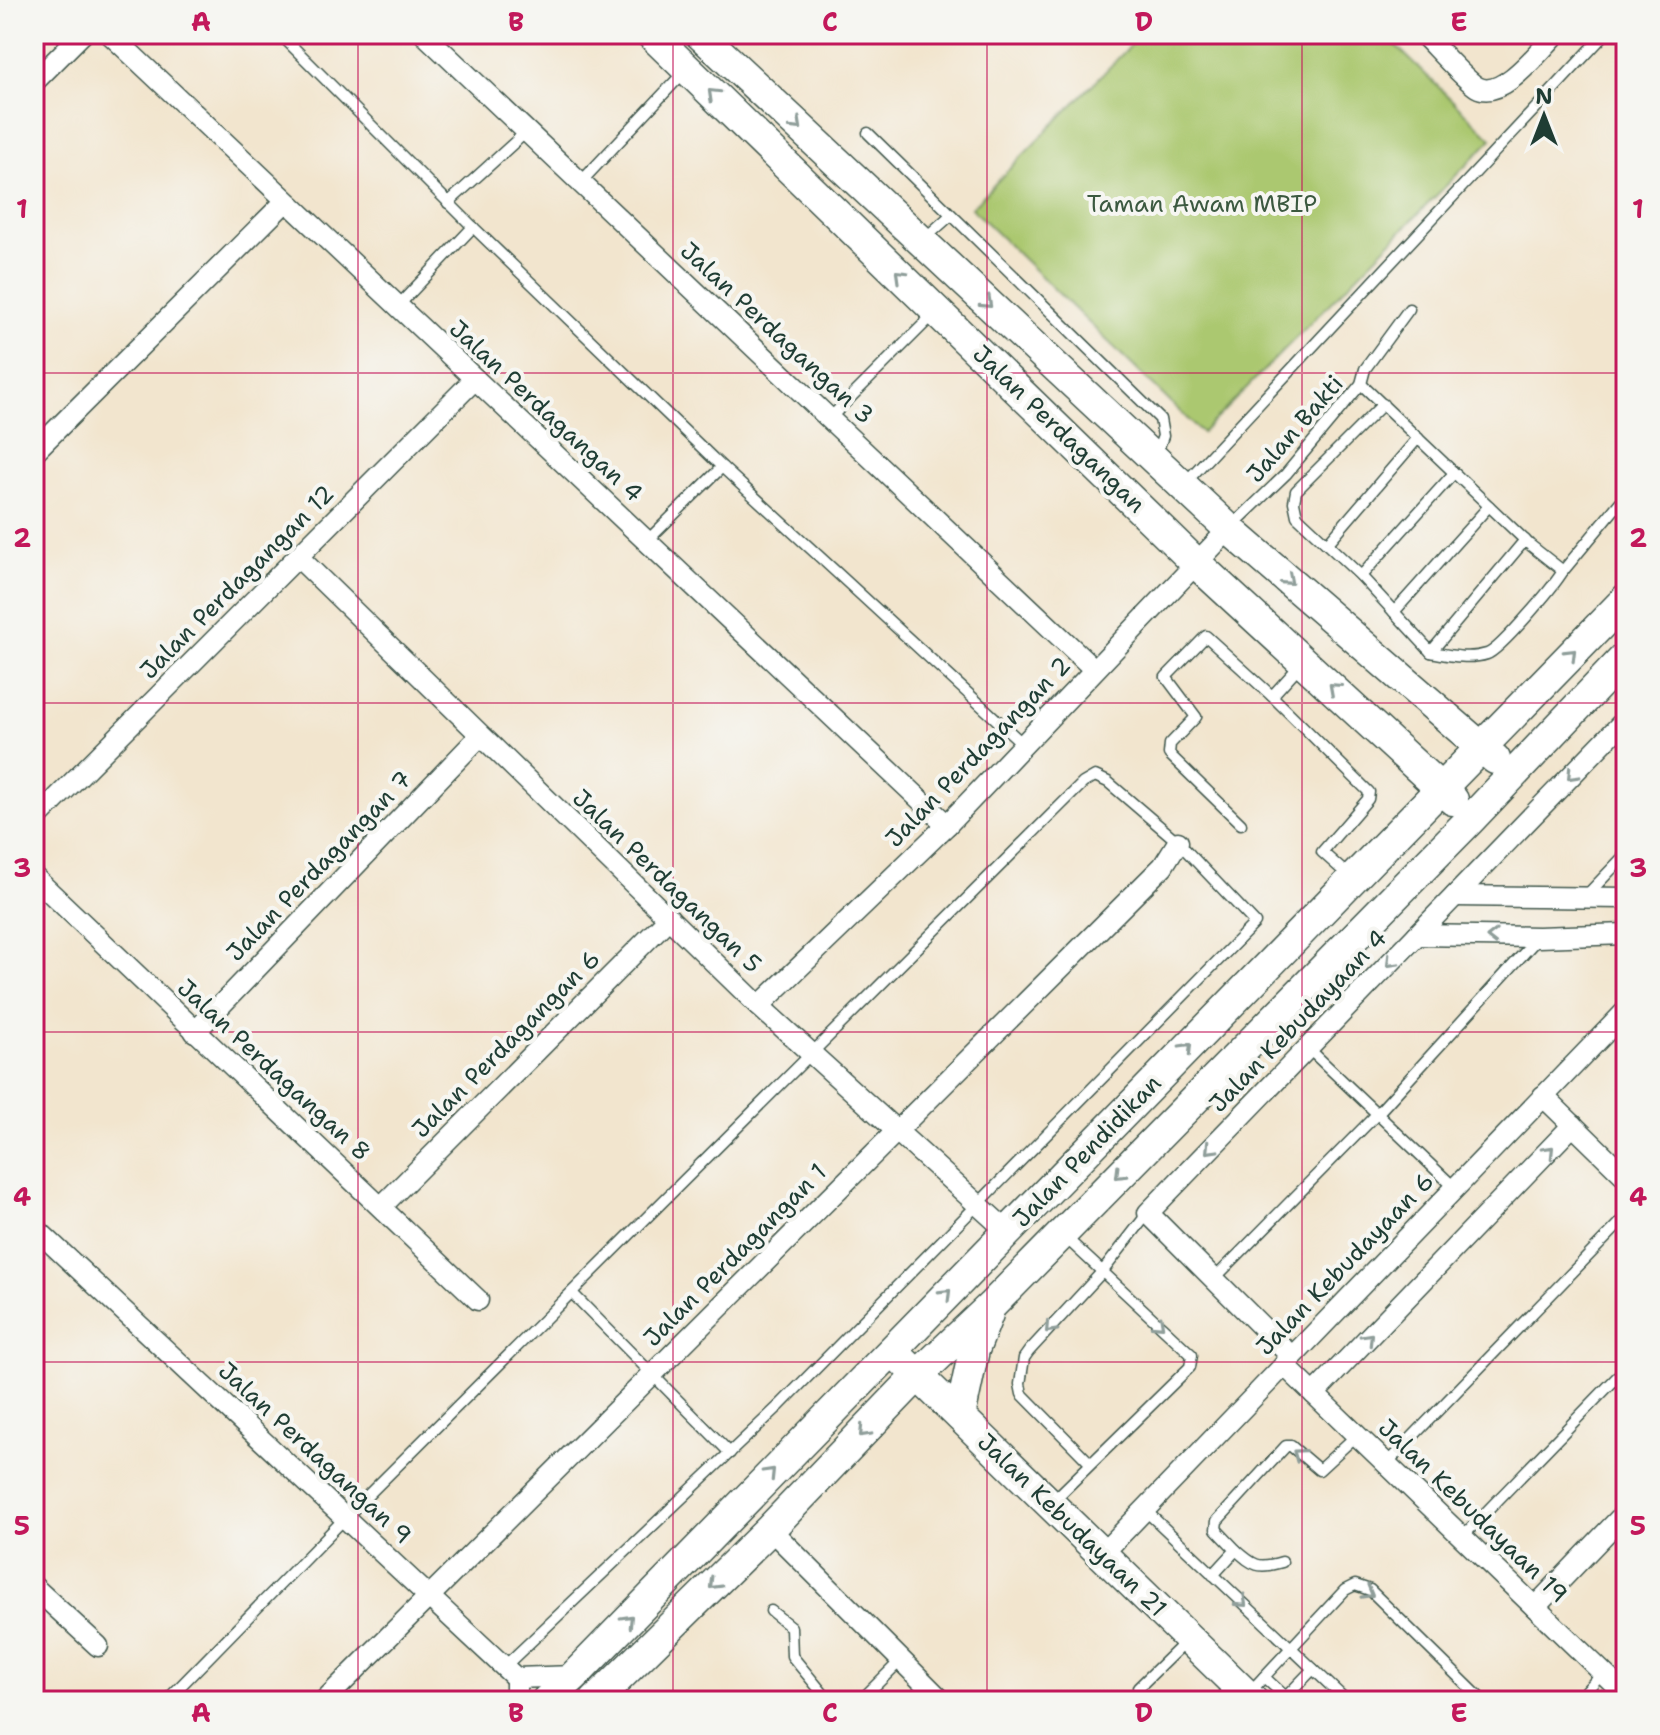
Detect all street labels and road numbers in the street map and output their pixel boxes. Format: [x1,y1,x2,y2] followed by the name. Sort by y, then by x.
[673,235,881,431] street label: Jalan Perdagangan 3
[442,313,650,509] street label: Jalan Perdagangan 4
[966,338,1152,520] street label: Jalan Perdagangan
[1239,368,1351,490] street label: Jalan Bakti
[133,478,341,686] street label: Jalan Perdagangan 12
[878,650,1078,854] street label: Jalan Perdagangan 2
[219,764,419,968] street label: Jalan Perdagangan 7
[565,782,769,980] street label: Jalan Perdagangan 5
[1202,923,1394,1119] street label: Jalan Kebudayaan 4
[405,943,607,1145] street label: Jalan Perdagangan 6
[170,972,378,1168] street label: Jalan Perdagangan 8
[1006,1068,1168,1234] street label: Jalan Pendidikan
[636,1156,834,1354] street label: Jalan Perdagangan 1
[1249,1166,1441,1362] street label: Jalan Kebudayaan 6
[211,1355,419,1551] street label: Jalan Perdagangan 9
[1371,1412,1575,1610] street label: Jalan Kebudayaan 19
[970,1426,1174,1624] street label: Jalan Kebudayaan 21

